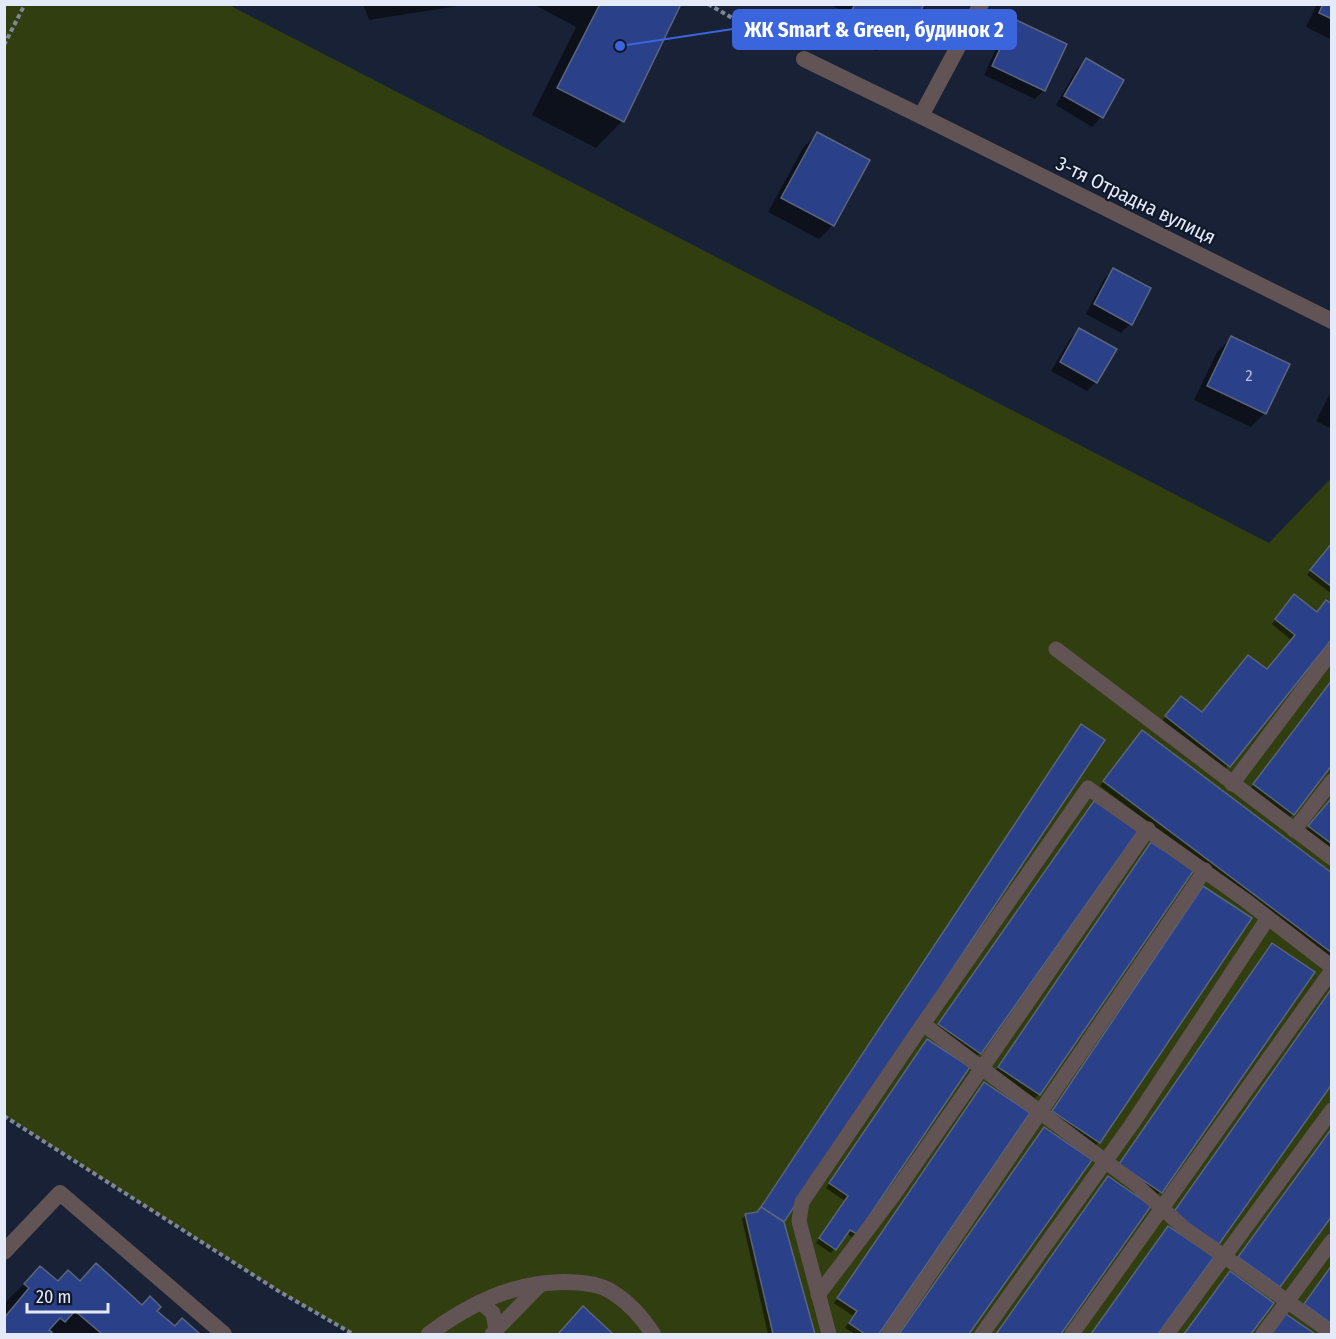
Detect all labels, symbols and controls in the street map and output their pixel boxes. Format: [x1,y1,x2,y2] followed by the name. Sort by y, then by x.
[733,10,1016,49] callout: ЖК Smart & Green, будинок 2
[743,17,1004,43] text: ЖК Smart & Green, будинок 2
[1052,151,1220,249] street label: 3-тя Отрадна вулиця
[1245,366,1253,385] house number: 2
[27,1276,108,1314] scale bar
[36,1286,71,1308] text: 20 m

